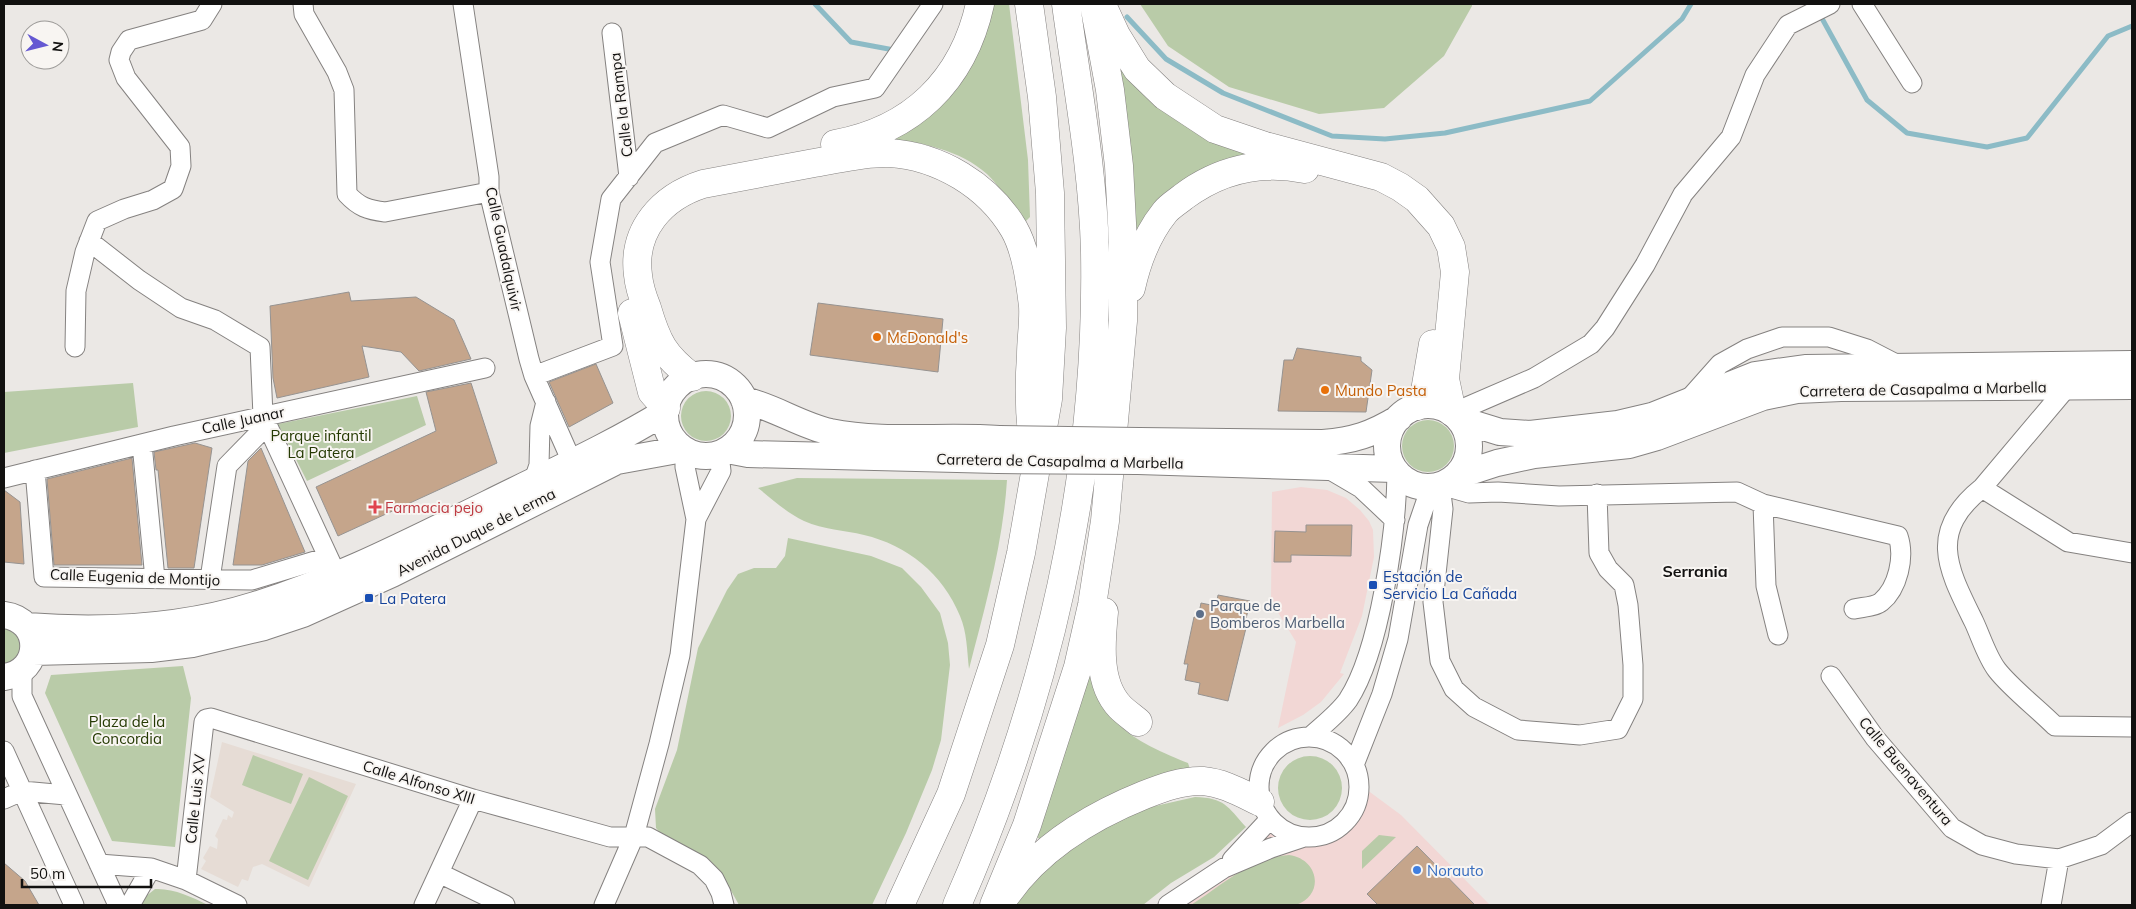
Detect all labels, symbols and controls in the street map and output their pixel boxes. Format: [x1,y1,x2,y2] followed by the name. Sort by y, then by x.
[20,20,70,70] north arrow
[48,40,67,53] text: N
[605,52,637,158] street label: Calle la Rampa
[482,185,527,313] street label: Calle Guadalquivir
[887,328,968,347] place label: McDonald's
[871,331,883,343] marker: McDonald's
[1799,377,2047,401] street label: Carretera de Casapalma a Marbella
[1335,381,1427,400] place label: Mundo Pasta
[1319,384,1331,396] marker: Mundo Pasta
[200,402,287,438] street label: Calle Juanar
[270,426,372,462] park label: Parque infantil La Patera
[936,449,1184,473] street label: Carretera de Casapalma a Marbella
[394,484,558,580] street label: Avenida Duque de Lerma
[385,498,483,517] place label: Farmacia pejo
[369,501,381,513] marker: Farmacia pejo
[1662,561,1728,581] district label: Serrania
[49,565,221,589] street label: Calle Eugenia de Montijo
[1383,567,1517,603] place label: Estación de Servicio La Cañada
[1367,579,1379,591] marker: Estación de Servicio La Cañada
[379,589,446,608] place label: La Patera
[363,592,375,604] marker: La Patera
[1210,596,1345,632] place label: Parque de Bomberos Marbella
[1194,608,1206,620] marker: Parque de Bomberos Marbella
[89,712,165,748] park label: Plaza de la Concordia
[1855,713,1957,829] street label: Calle Buenaventura
[181,753,209,845] street label: Calle Luis XV
[361,756,477,808] street label: Calle Alfonso XIII
[22,856,151,888] scale bar
[1427,861,1484,880] place label: Norauto
[30,864,65,883] text: 50 m
[1411,864,1423,876] marker: Norauto

